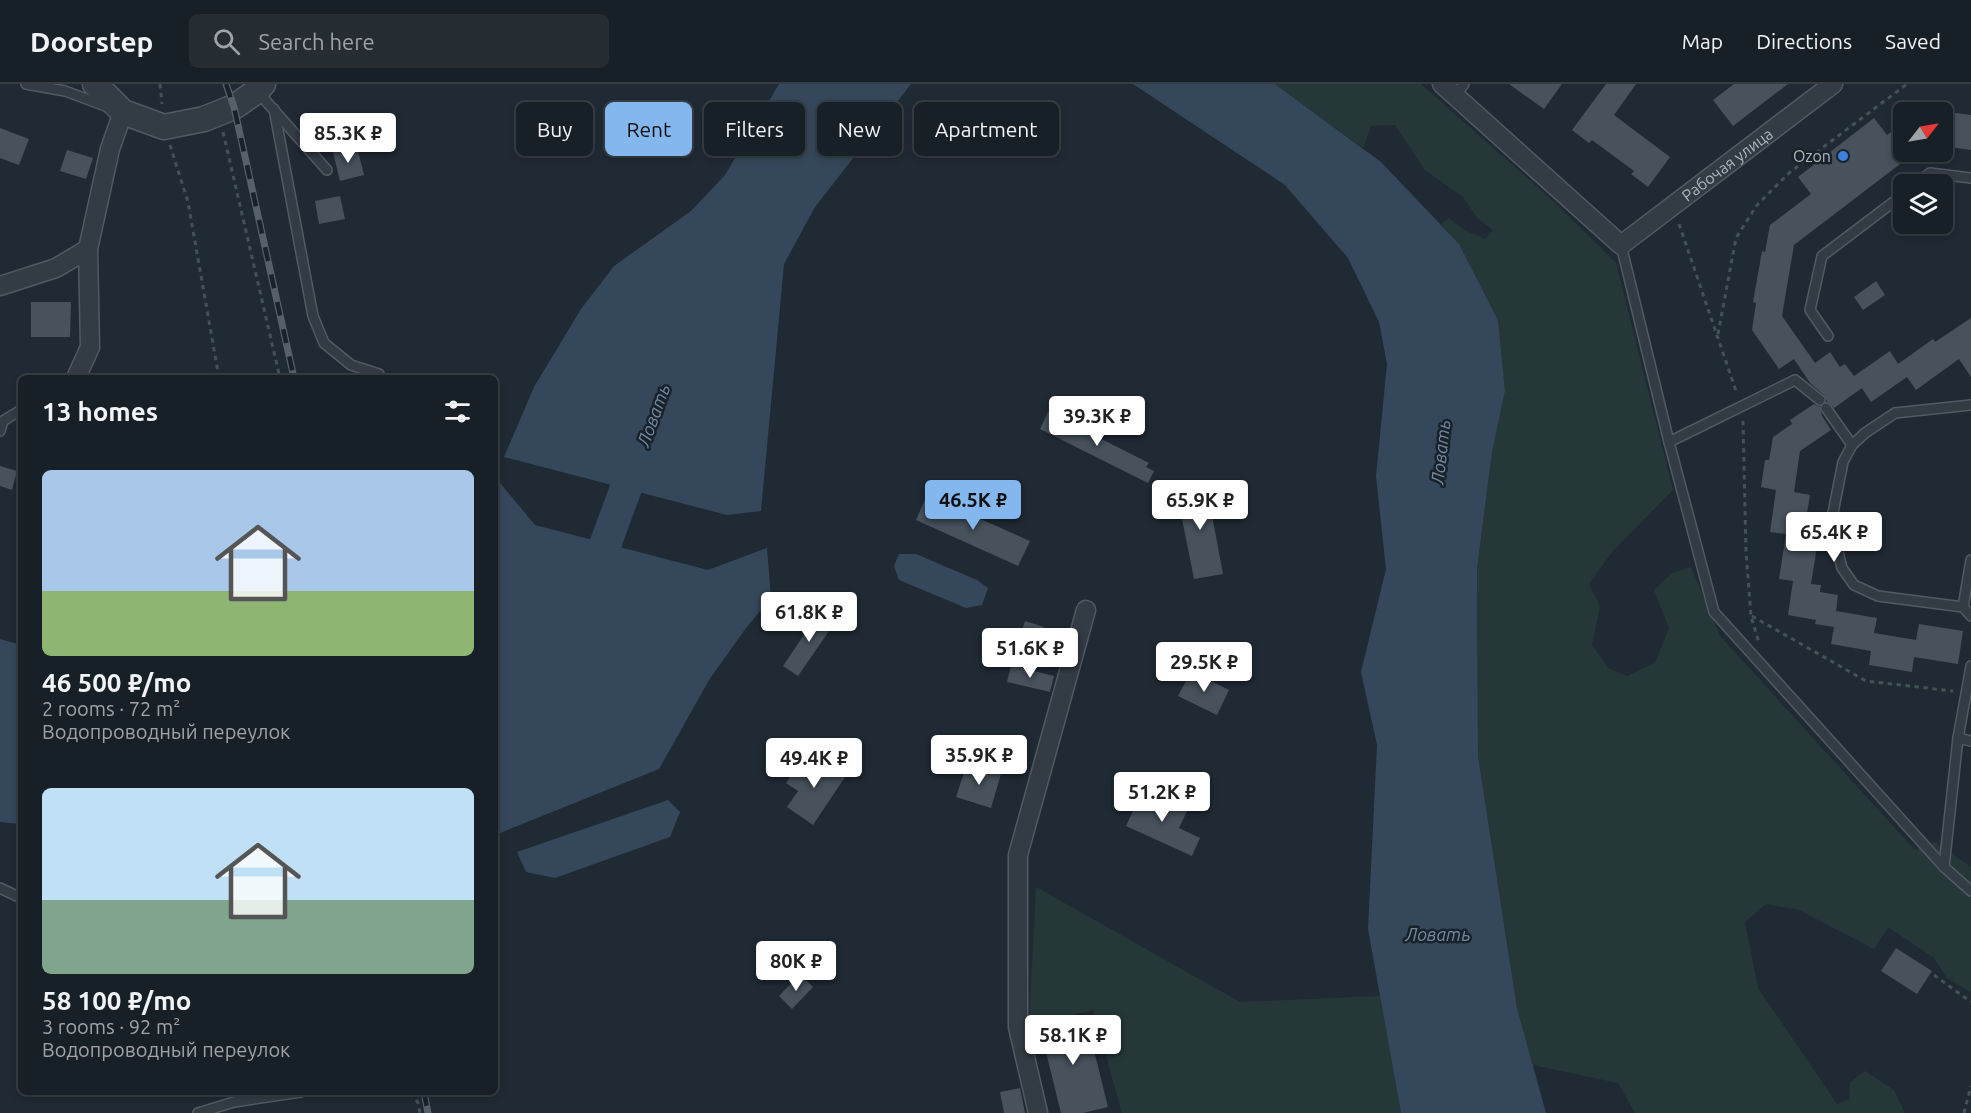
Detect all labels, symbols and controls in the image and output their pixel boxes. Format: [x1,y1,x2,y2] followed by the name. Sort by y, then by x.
[189,14,609,68] search box
[210,25,243,58] icon: search
[30,26,153,57] text: Doorstep
[258,29,375,54] text: Search here
[1682,29,1723,53] text: Map
[1756,29,1852,53] text: Directions
[1885,29,1941,53] text: Saved
[516,102,593,156] chip: Buy
[605,102,692,156] chip: Rent
[704,102,805,156] chip: Filters
[817,102,902,156] chip: New
[914,102,1059,156] chip: Apartment
[1893,102,1953,162] north arrow
[1893,102,1953,234] map controls
[293,113,403,164] pin: 85.3K ₽
[314,121,382,144] text: 85.3K ₽
[1678,124,1776,205] street label: Рабочая улица
[1793,147,1831,165] place label: Ozon
[1836,149,1850,163] marker: Ozon
[1893,174,1953,234] button: layers
[632,381,674,450] water label: Ловать
[441,395,474,428] icon: filters
[1042,396,1152,447] pin: 39.3K ₽
[42,397,158,426] text: 13 homes
[1063,404,1131,427] text: 39.3K ₽
[1427,419,1453,486] water label: Ловать
[918,480,1028,531] pin: 46.5K ₽
[1145,480,1255,531] pin: 65.9K ₽
[939,488,1007,511] text: 46.5K ₽
[1166,488,1234,511] text: 65.9K ₽
[204,509,312,617] icon: home
[1779,512,1889,563] pin: 65.4K ₽
[1800,520,1868,543] text: 65.4K ₽
[754,592,864,643] pin: 61.8K ₽
[775,600,843,623] text: 61.8K ₽
[975,628,1085,679] pin: 51.6K ₽
[996,636,1064,659] text: 51.6K ₽
[1149,642,1259,693] pin: 29.5K ₽
[1170,650,1238,673] text: 29.5K ₽
[42,668,191,697] text: 46 500 ₽/mo
[42,697,180,720] text: 2 rooms · 72 m²
[42,720,290,743] text: Водопроводный переулок
[924,735,1034,786] pin: 35.9K ₽
[759,738,869,789] pin: 49.4K ₽
[945,743,1013,766] text: 35.9K ₽
[780,746,848,769] text: 49.4K ₽
[1107,772,1217,823] pin: 51.2K ₽
[1128,780,1196,803] text: 51.2K ₽
[204,827,312,935] icon: home
[1405,924,1470,944] water label: Ловать
[754,941,838,992] pin: 80K ₽
[770,949,822,972] text: 80K ₽
[42,986,191,1015] text: 58 100 ₽/mo
[42,1015,180,1038] text: 3 rooms · 92 m²
[1018,1015,1128,1066] pin: 58.1K ₽
[1039,1023,1107,1046] text: 58.1K ₽
[42,1038,290,1061] text: Водопроводный переулок

